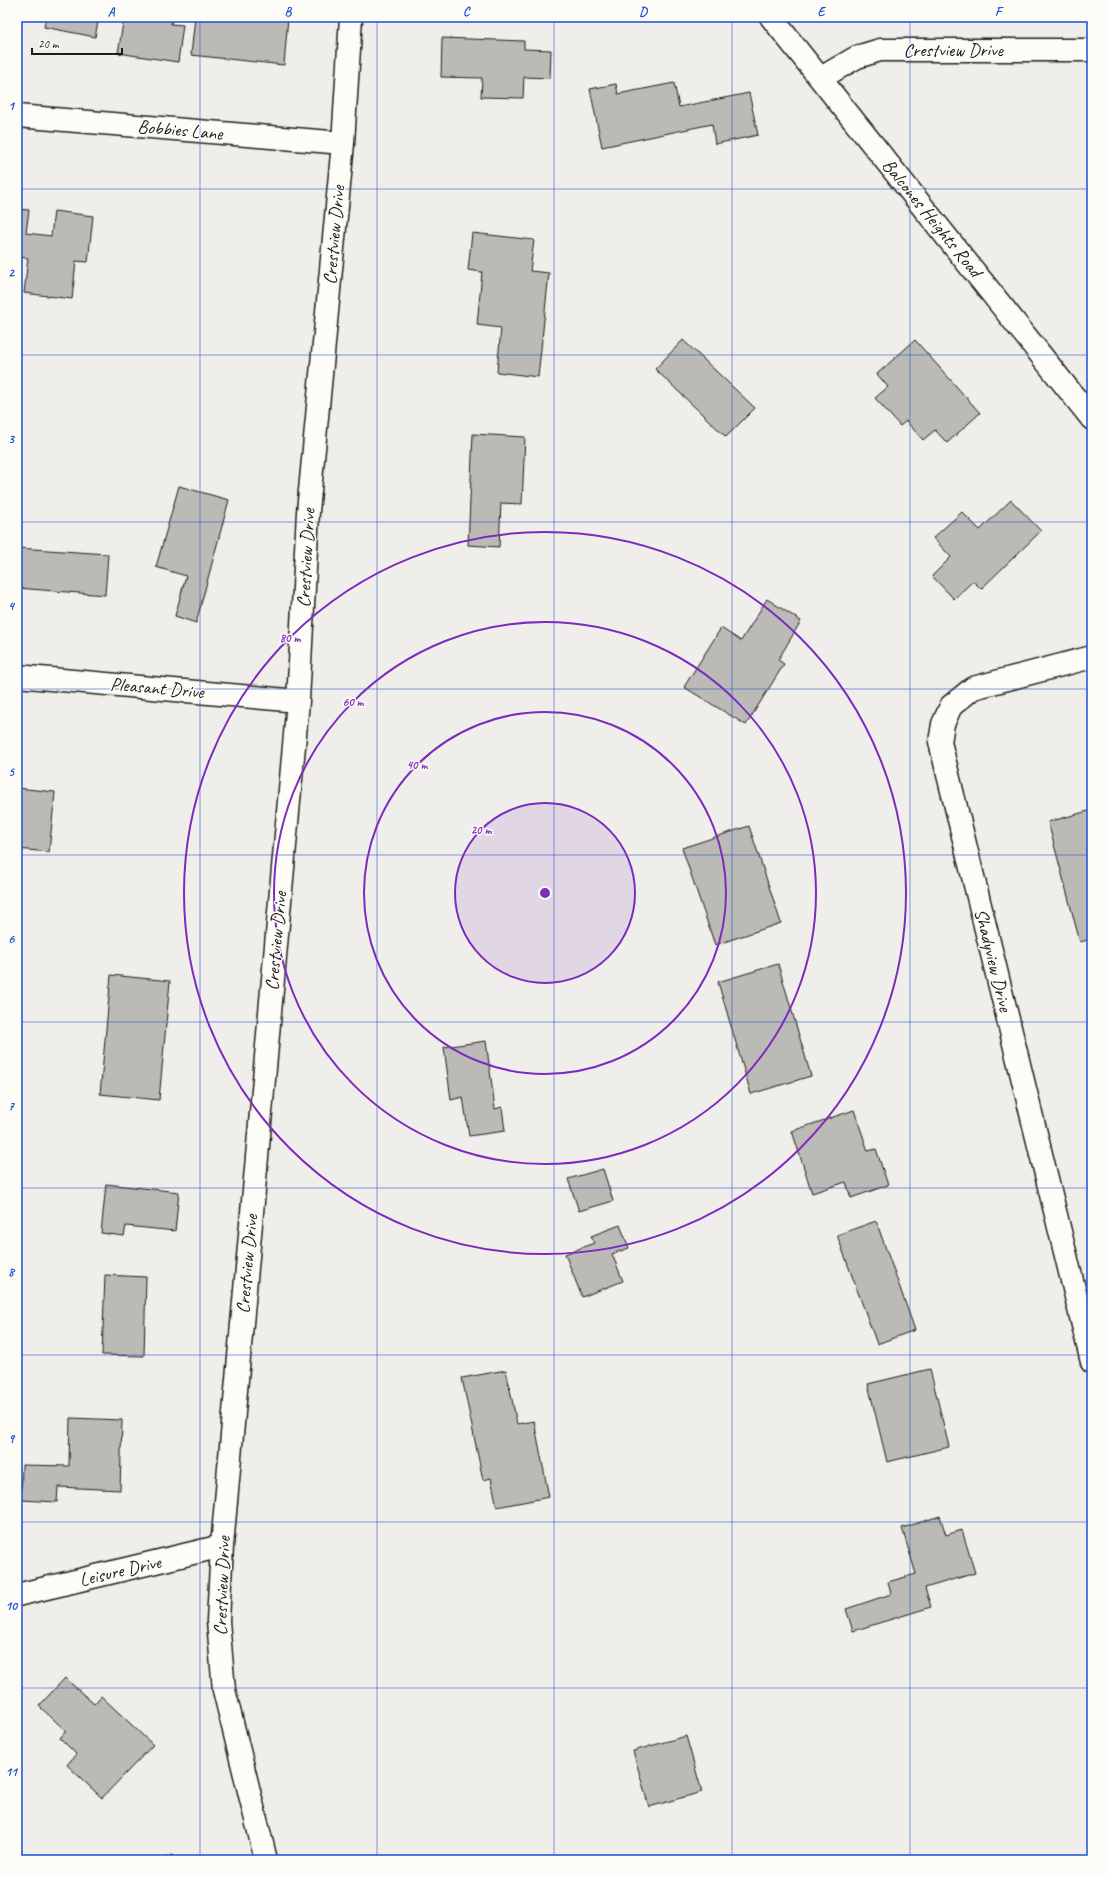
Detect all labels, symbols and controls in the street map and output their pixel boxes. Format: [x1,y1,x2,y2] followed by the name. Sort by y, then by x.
[108,4,116,20] text: A
[285,4,293,20] text: B
[463,4,471,20] text: C
[639,4,648,20] text: D
[818,4,827,20] text: E
[995,4,1004,20] text: F
[32,30,122,56] scale bar
[38,36,60,52] text: 20 m
[903,38,1004,62] street label: Crestview Drive
[8,98,16,114] text: 1
[137,114,225,146] street label: Bobbies Lane
[877,154,989,284] street label: Balcones Heights Road
[318,183,350,285] street label: Crestview Drive
[8,265,15,281] text: 2
[8,431,15,447] text: 3
[291,506,321,608] street label: Crestview Drive
[8,598,16,614] text: 4
[280,630,301,646] text: 80 m
[109,672,206,704] street label: Pleasant Drive
[343,694,365,710] text: 60 m
[407,757,428,773] text: 40 m
[8,764,15,780] text: 5
[471,822,492,838] text: 20 m
[538,886,552,900] centre of rings
[260,889,292,991] street label: Crestview Drive
[969,906,1018,1016] street label: Shadyview Drive
[8,931,15,947] text: 6
[8,1098,15,1114] text: 7
[231,1212,263,1314] street label: Crestview Drive
[8,1264,16,1280] text: 8
[8,1431,15,1447] text: 9
[208,1534,236,1636] street label: Crestview Drive
[77,1550,165,1592] street label: Leisure Drive
[5,1598,18,1614] text: 10
[5,1764,19,1780] text: 11

